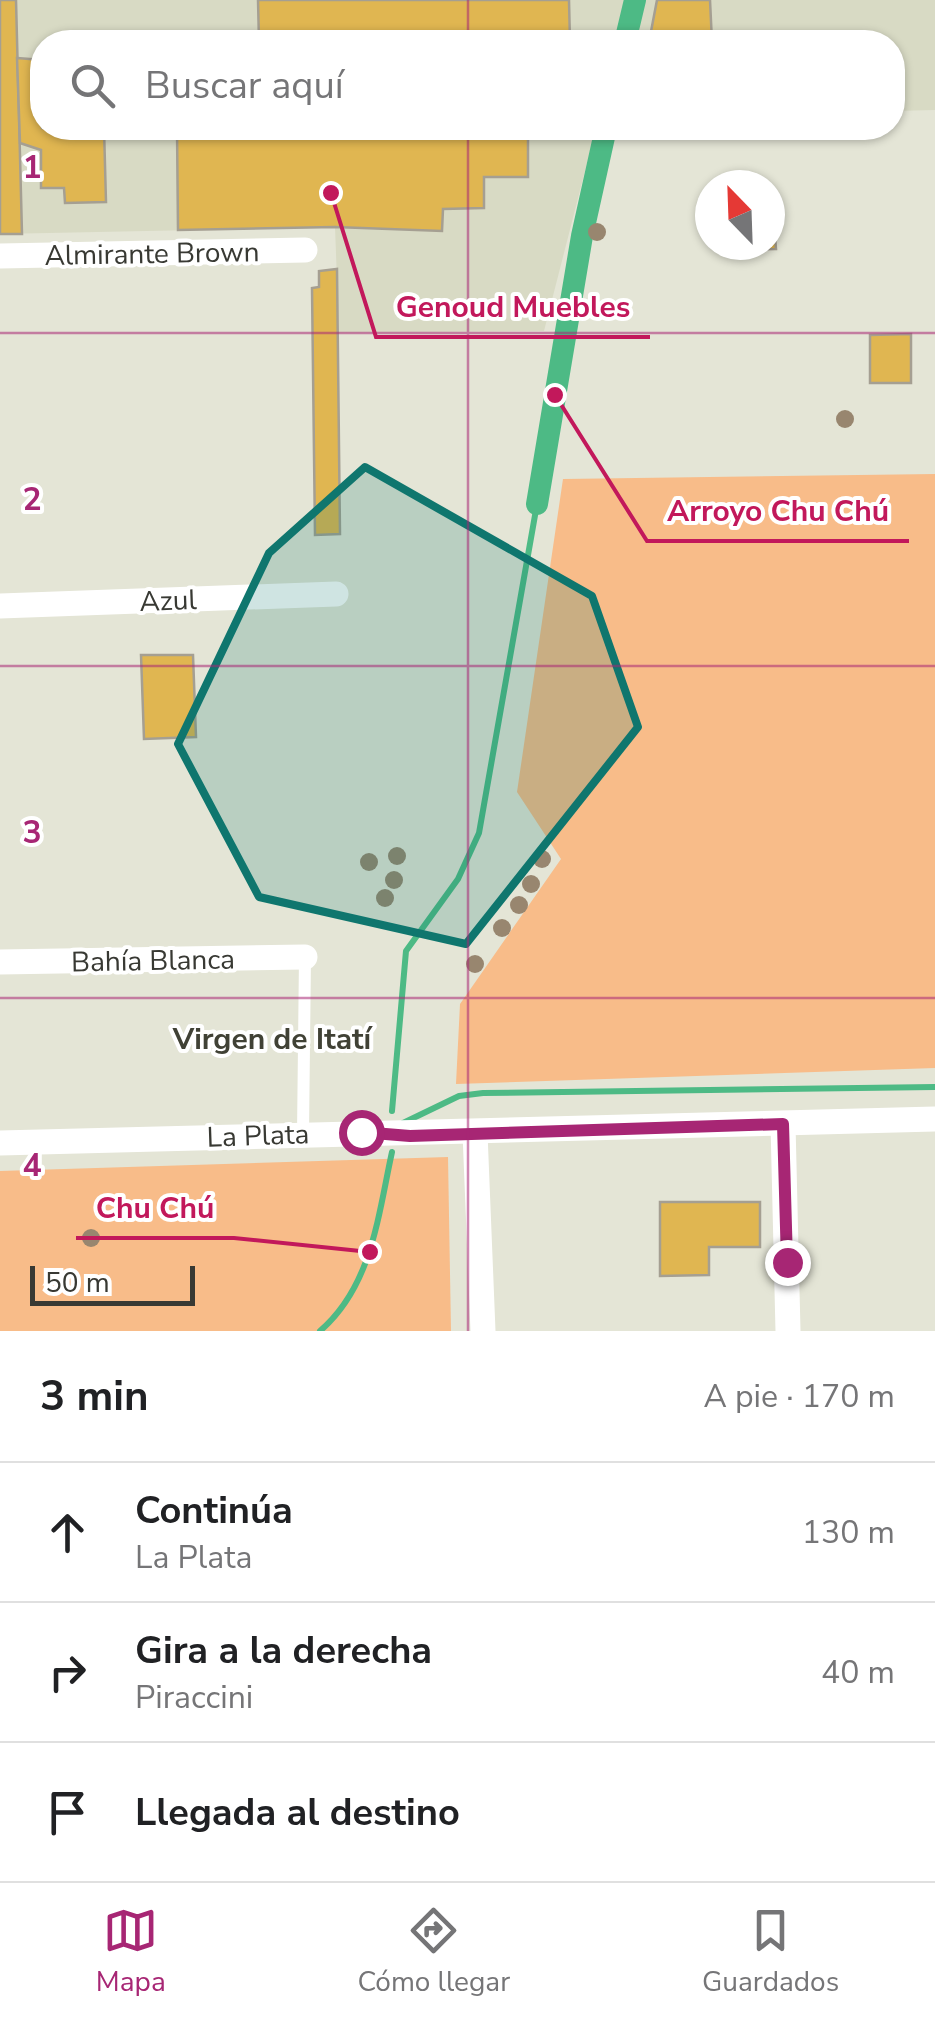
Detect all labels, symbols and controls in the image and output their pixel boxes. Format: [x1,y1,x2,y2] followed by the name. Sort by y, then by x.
[30,30,905,140] search box
[65,58,120,113] icon: search
[145,60,344,111] text: Buscar aquí
[22,146,42,189] text: 1
[695,170,785,260] north arrow
[44,233,260,275] street label: Almirante Brown
[376,277,650,337] callout: Genoud Muebles
[396,287,630,328] text: Genoud Muebles
[22,478,42,521] text: 2
[647,481,909,541] callout: Arroyo Chu Chú
[667,491,889,532] text: Arroyo Chu Chú
[139,581,198,621] street label: Azul
[22,811,42,854] text: 3
[71,941,235,981] street label: Bahía Blanca
[172,1019,374,1060] district label: Virgen de Itatí
[339,1110,385,1156] route start
[206,1115,310,1157] street label: La Plata
[22,1144,42,1187] text: 4
[76,1178,234,1238] callout: Chu Chú
[96,1188,214,1229] text: Chu Chú
[765,1240,811,1286] route end
[30,1261,195,1306] scale bar
[45,1264,110,1302] text: 50 m
[40,1368,149,1425] text: 3 min
[703,1375,895,1418] text: A pie · 170 m
[135,1485,293,1536] text: Continúa
[40,1505,95,1560] icon: ahead
[802,1511,895,1554] text: 130 m
[135,1536,252,1579] text: La Plata
[135,1625,432,1676] text: Gira a la derecha
[40,1645,95,1700] icon: right
[821,1651,895,1694] text: 40 m
[135,1676,253,1719] text: Piraccini
[40,1785,95,1840] icon: arrive
[135,1787,460,1838] text: Llegada al destino
[96,1903,166,2001] tab: Mapa
[357,1903,510,2001] tab: Cómo llegar
[702,1903,839,2001] tab: Guardados

